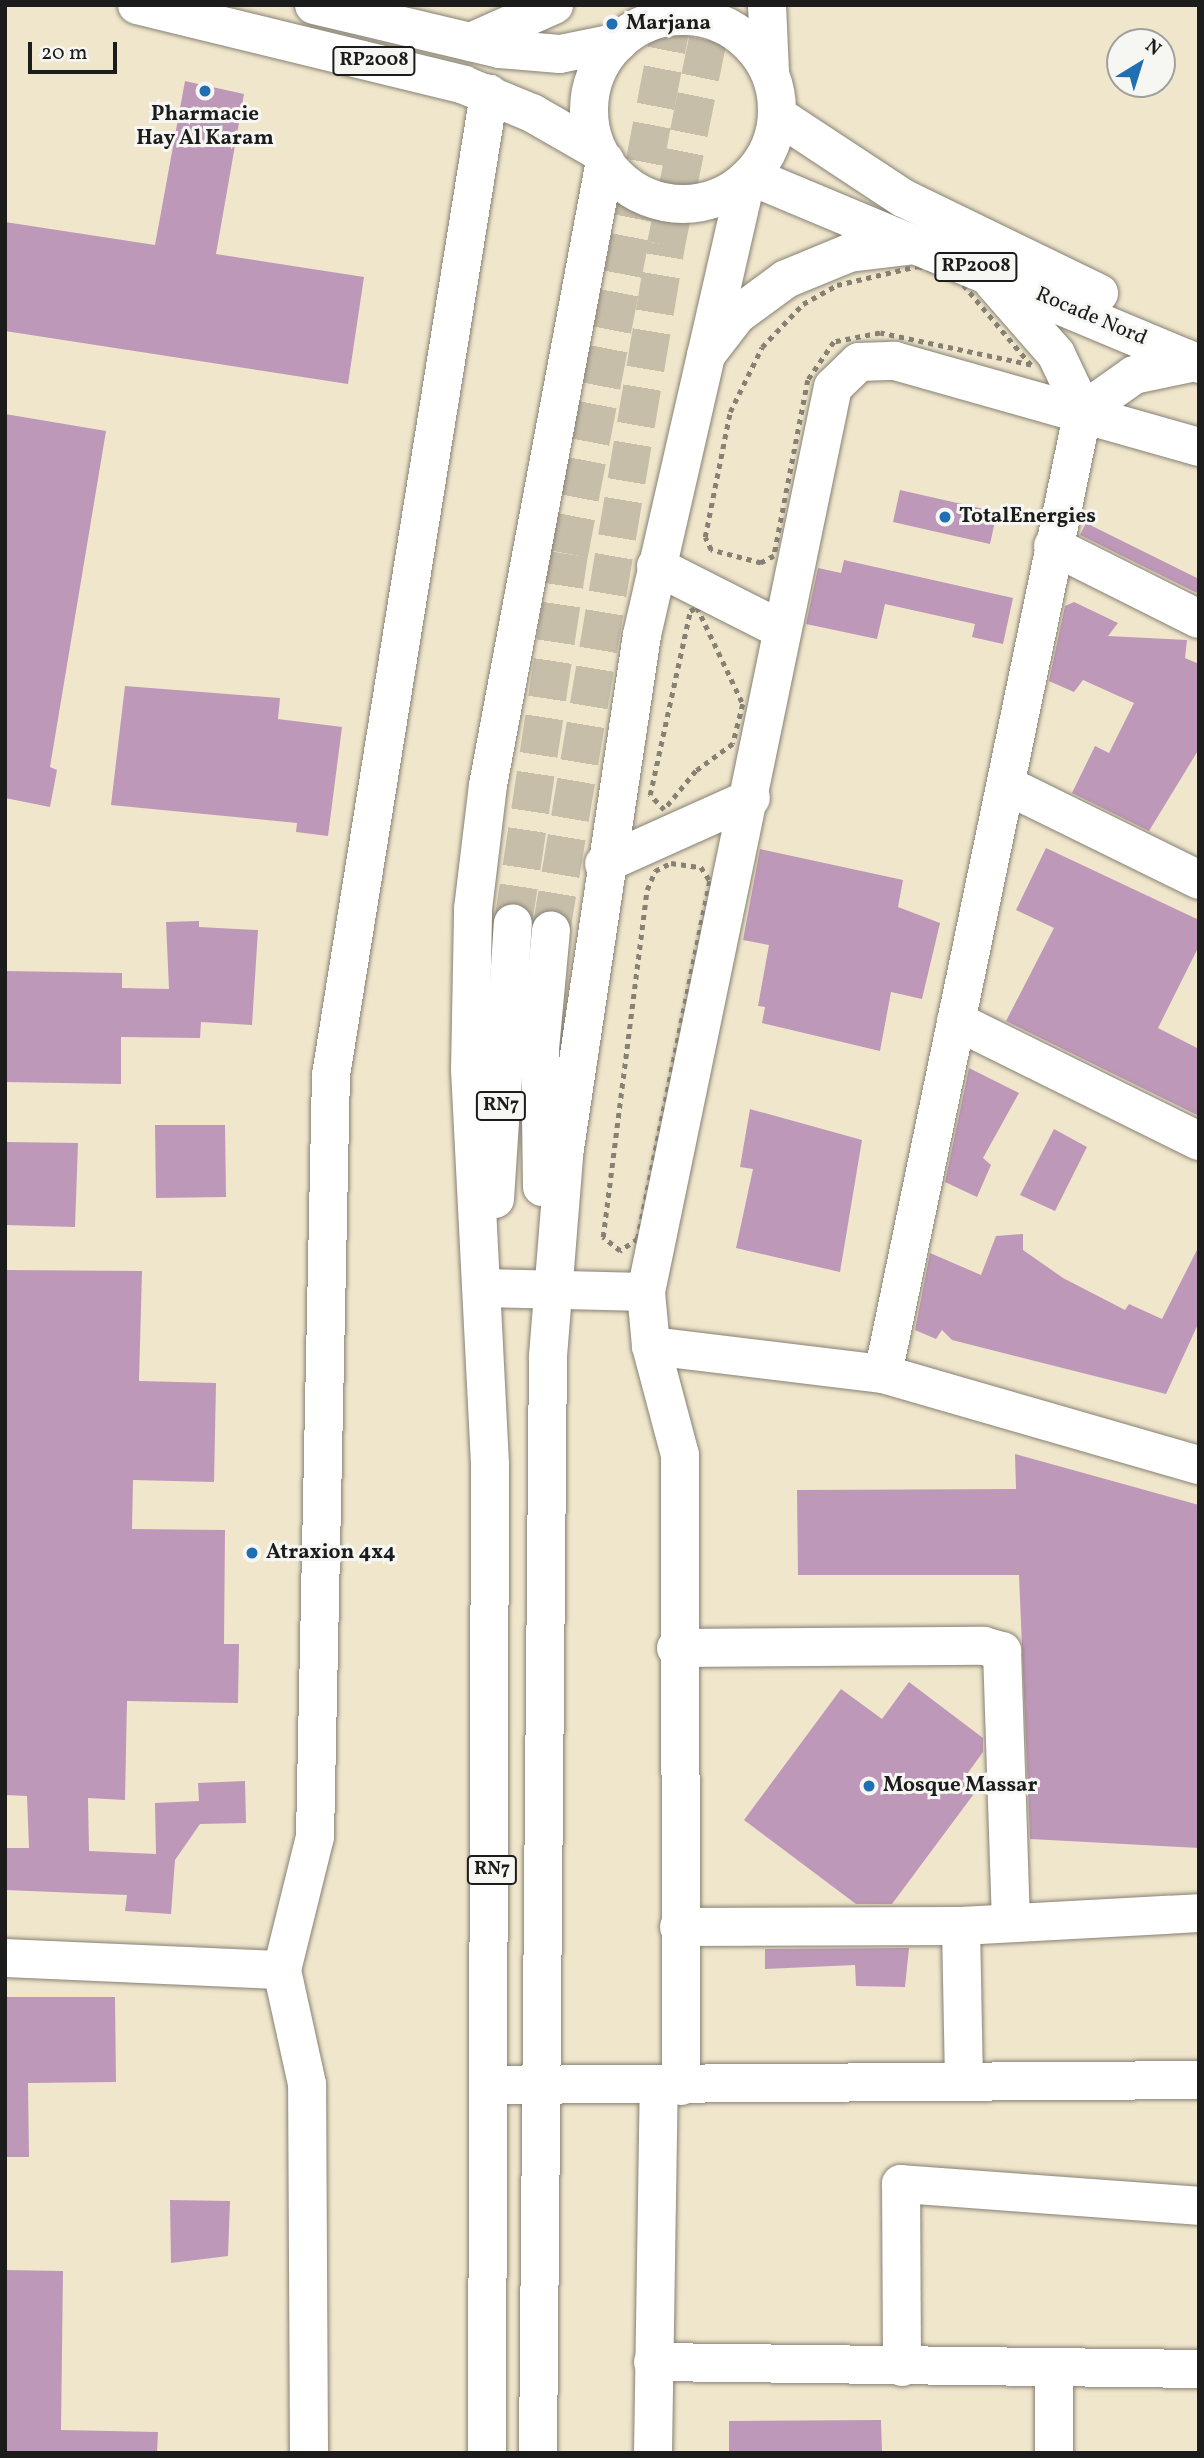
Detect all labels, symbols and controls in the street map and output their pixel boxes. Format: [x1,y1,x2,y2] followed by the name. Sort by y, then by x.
[626,11,711,37] place label: Marjana
[604,16,620,32] marker: Marjana
[32,28,121,72] scale bar
[1106,28,1176,98] north arrow
[1139,34,1166,63] text: N
[41,39,87,68] text: 20 m
[332,45,416,76] road number: RP2008
[197,83,213,99] marker: Pharmacie Hay Al Karam
[136,102,274,152] place label: Pharmacie Hay Al Karam
[934,252,1018,282] road number: RP2008
[1032,282,1150,352] street label: Rocade Nord
[959,504,1096,530] place label: TotalEnergies
[937,509,953,525] marker: TotalEnergies
[475,1090,527,1122] road number: RN7
[266,1540,396,1566] place label: Atraxion 4x4
[244,1545,260,1561] marker: Atraxion 4x4
[883,1773,1038,1799] place label: Mosque Massar
[861,1778,877,1794] marker: Mosque Massar
[466,1854,518,1886] road number: RN7

